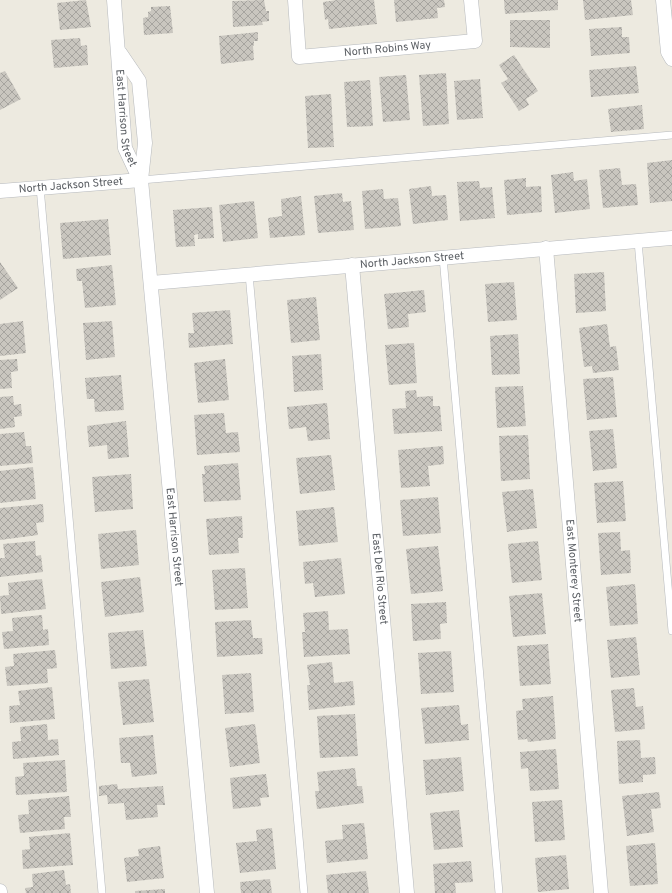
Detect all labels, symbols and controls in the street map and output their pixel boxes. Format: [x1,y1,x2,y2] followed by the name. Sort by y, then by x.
[343,38,432,60] street label: North Robins Way
[112,69,140,169] street label: East Harrison Street
[18,174,123,197] street label: North Jackson Street
[359,249,465,272] street label: North Jackson Street
[163,487,186,587] street label: East Harrison Street
[562,519,585,623] street label: East Monterey Street
[368,532,390,625] street label: East Del Rio Street

